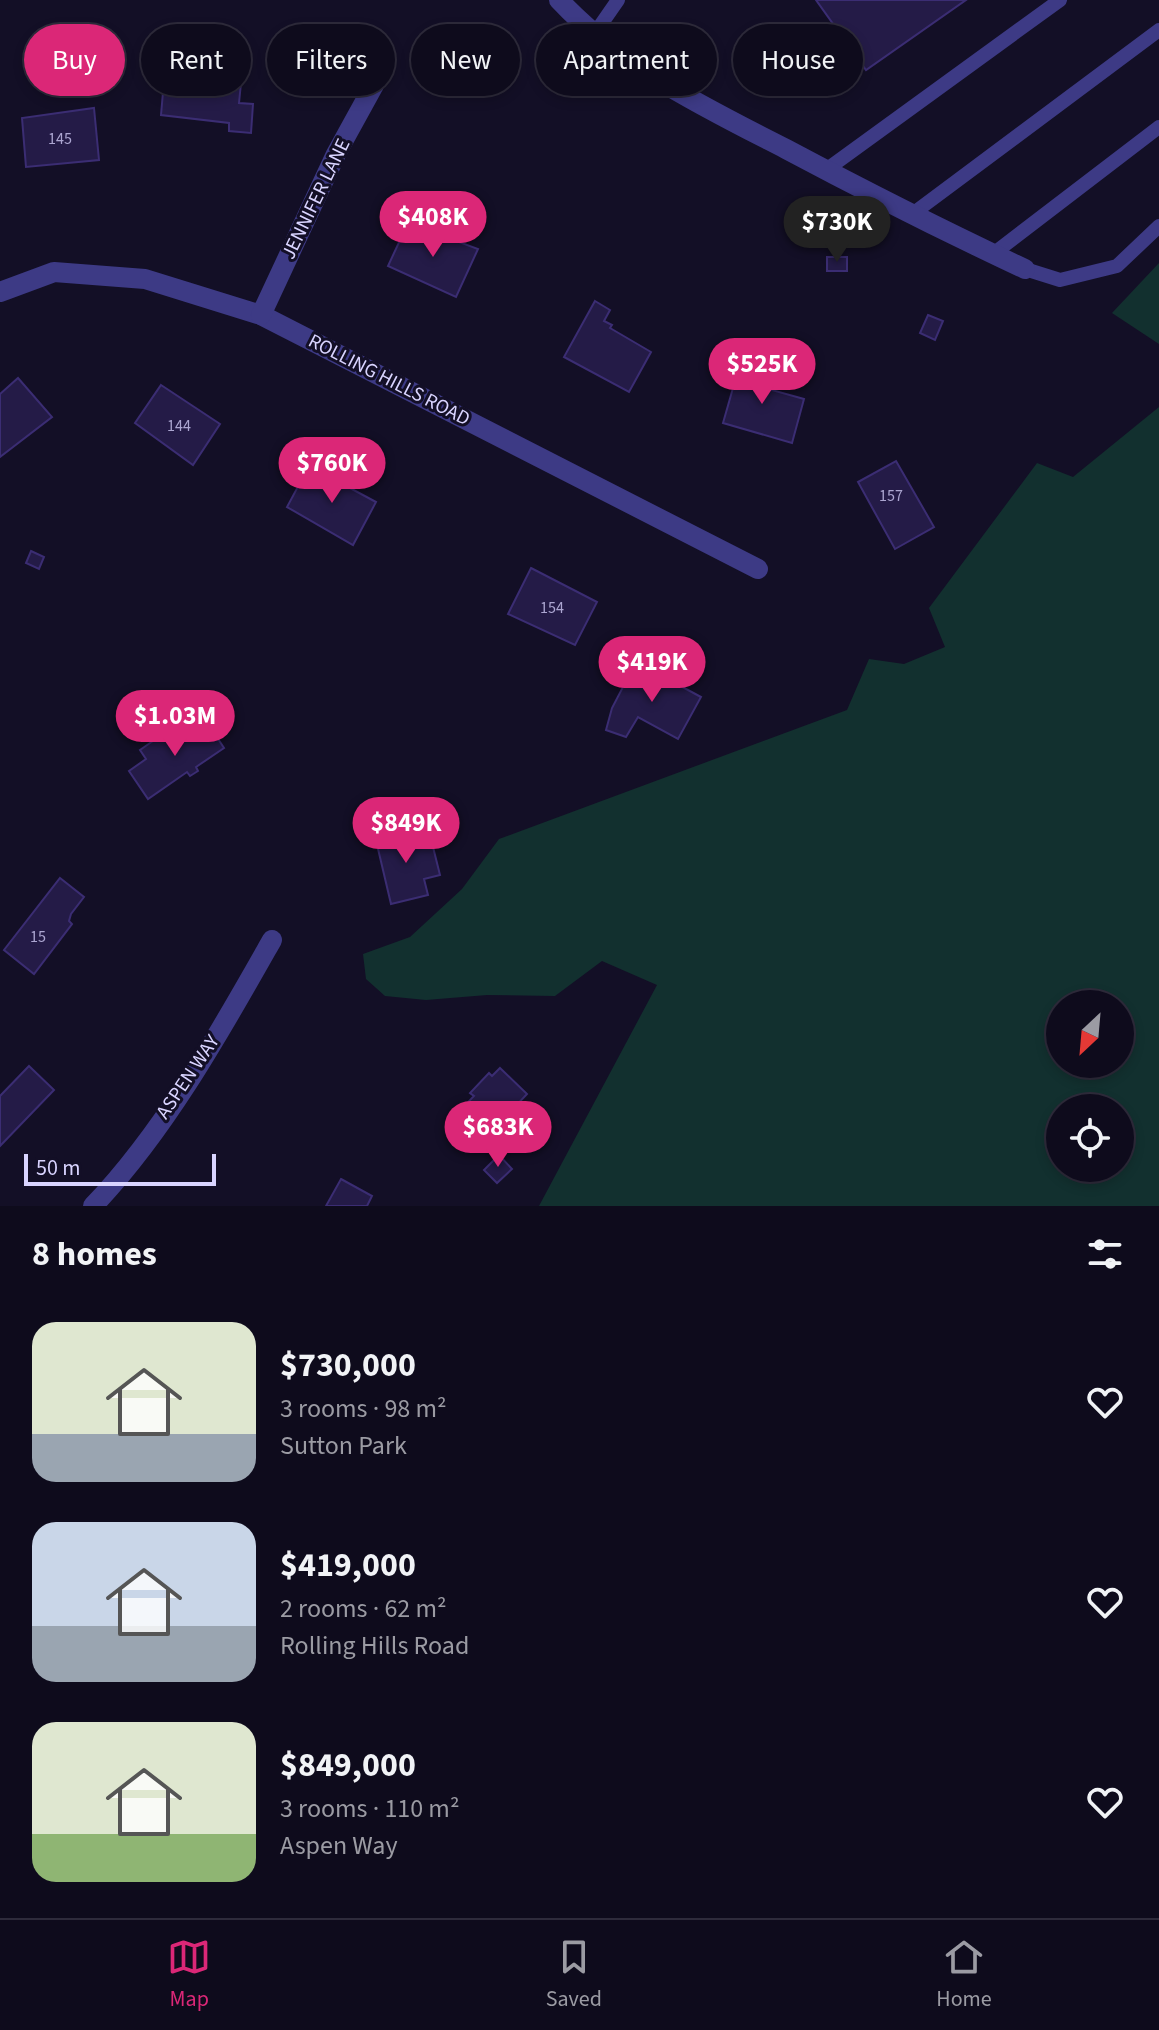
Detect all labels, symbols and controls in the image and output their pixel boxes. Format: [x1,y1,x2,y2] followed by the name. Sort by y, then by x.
[24,24,125,96] chip: Buy
[141,24,251,96] chip: Rent
[267,24,395,96] chip: Filters
[411,24,520,96] chip: New
[536,24,717,96] chip: Apartment
[733,24,863,96] chip: House
[48,128,72,150] house number: 145
[275,134,357,264] street label: JENNIFER LANE
[377,191,489,259] pin: $408K
[781,196,893,264] pin: $730K
[398,198,468,235] text: $408K
[802,203,872,240] text: $730K
[303,327,475,433] street label: ROLLING HILLS ROAD
[706,338,818,406] pin: $525K
[727,345,797,382] text: $525K
[167,415,191,437] house number: 144
[276,437,388,505] pin: $760K
[297,444,367,481] text: $760K
[879,485,903,507] house number: 157
[540,597,564,619] house number: 154
[596,636,708,704] pin: $419K
[617,643,687,680] text: $419K
[110,690,240,758] pin: $1.03M
[134,697,216,734] text: $1.03M
[350,797,462,865] pin: $849K
[371,804,441,841] text: $849K
[30,926,46,948] house number: 15
[1046,990,1134,1078] north arrow
[1046,990,1134,1182] map controls
[150,1029,227,1125] street label: ASPEN WAY
[1046,1094,1134,1182] button: locate
[442,1101,554,1169] pin: $683K
[463,1108,533,1145] text: $683K
[24,1150,216,1186] scale bar
[36,1152,81,1184] text: 50 m
[32,1230,157,1279] text: 8 homes
[1083,1232,1127,1276] icon: filters
[280,1341,416,1390] text: $730,000
[96,1354,192,1450] icon: home
[1083,1380,1127,1424] icon: heart
[280,1390,447,1427] text: 3 rooms · 98 m²
[280,1427,407,1464] text: Sutton Park
[280,1541,416,1590] text: $419,000
[96,1554,192,1650] icon: home
[1083,1580,1127,1624] icon: heart
[280,1590,447,1627] text: 2 rooms · 62 m²
[280,1627,469,1664] text: Rolling Hills Road
[280,1741,416,1790] text: $849,000
[96,1754,192,1850] icon: home
[1083,1780,1127,1824] icon: heart
[280,1790,459,1827] text: 3 rooms · 110 m²
[280,1827,398,1864] text: Aspen Way
[167,1935,211,2015] tab: Map
[546,1935,602,2015] tab: Saved
[936,1935,992,2015] tab: Home

